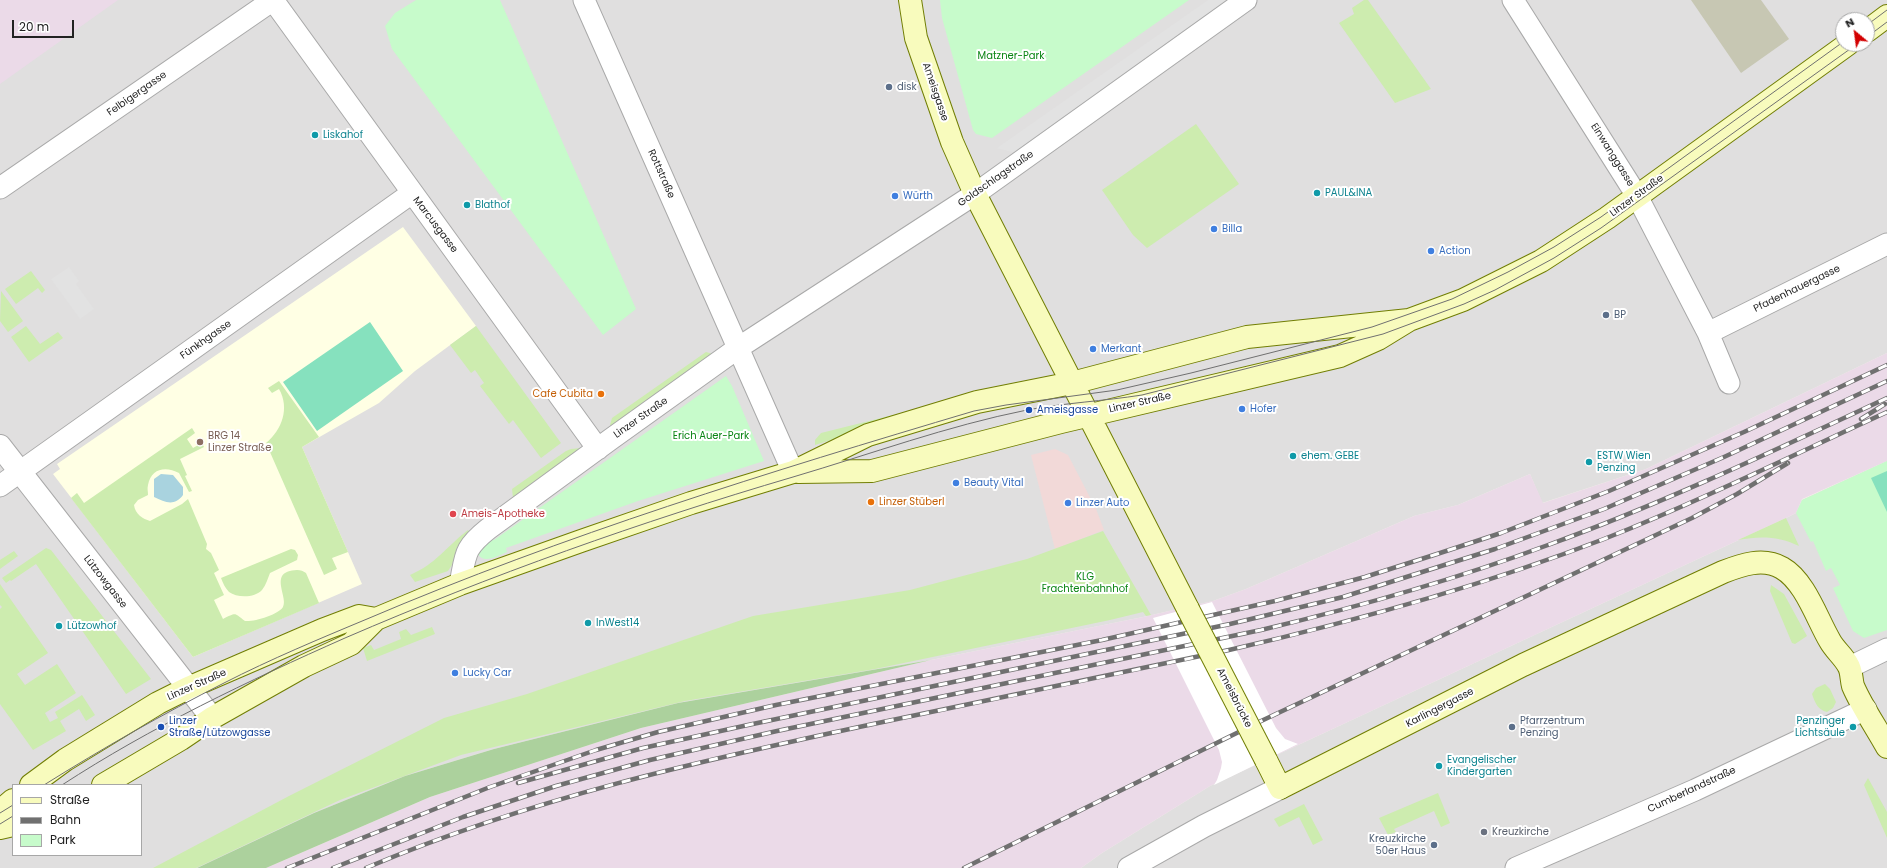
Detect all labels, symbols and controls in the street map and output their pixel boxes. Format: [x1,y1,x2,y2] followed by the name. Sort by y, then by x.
[14,12,76,38] scale bar
[1835,12,1875,52] north arrow
[1842,13,1857,31] text: N
[19,18,49,35] text: 20 m
[978,50,1044,62] park label: Matzner-Park
[919,61,951,123] street label: Ameisgasse
[105,69,169,119] street label: Felbigergasse
[897,81,917,93] place label: disk
[884,82,894,92] marker: disk
[1588,121,1636,189] street label: Einwanggasse
[323,129,363,141] place label: Liskahof
[310,130,320,140] marker: Liskahof
[645,148,677,200] street label: Rottstraße
[956,148,1036,210] street label: Goldschlagstraße
[1608,173,1666,219] street label: Linzer Straße
[1325,187,1372,199] place label: PAUL&INA
[1312,188,1322,198] marker: PAUL&INA
[903,190,933,202] place label: Würth
[890,191,900,201] marker: Würth
[410,195,460,255] street label: Marcusgasse
[475,199,510,211] place label: Blathof
[462,200,472,210] marker: Blathof
[1222,223,1242,235] place label: Billa
[1209,224,1219,234] marker: Billa
[1439,245,1471,257] place label: Action
[1426,246,1436,256] marker: Action
[1752,263,1842,315] street label: Pfadenhauergasse
[1614,309,1626,321] place label: BP
[1601,310,1611,320] marker: BP
[178,318,234,362] street label: Fünkhgasse
[1101,343,1141,355] place label: Merkant
[1088,344,1098,354] marker: Merkant
[533,388,593,400] place label: Cafe Cubita
[596,389,606,399] marker: Cafe Cubita
[1108,390,1172,416] street label: Linzer Straße
[612,395,670,441] street label: Linzer Straße
[1250,403,1277,415] place label: Hofer
[1037,404,1098,416] place label: Ameisgasse
[1237,404,1247,414] marker: Hofer
[1024,405,1034,415] marker: Ameisgasse
[208,430,271,454] place label: BRG 14 Linzer Straße
[673,430,749,442] park label: Erich Auer-Park
[195,437,205,447] marker: BRG 14 Linzer Straße
[1301,450,1359,462] place label: ehem. GEBE
[1597,450,1651,474] place label: ESTW Wien Penzing
[1288,451,1298,461] marker: ehem. GEBE
[1584,457,1594,467] marker: ESTW Wien Penzing
[964,477,1024,489] place label: Beauty Vital
[951,478,961,488] marker: Beauty Vital
[879,496,944,508] place label: Linzer Stüberl
[866,497,876,507] marker: Linzer Stüberl
[1076,497,1130,509] place label: Linzer Auto
[1063,498,1073,508] marker: Linzer Auto
[461,508,545,520] place label: Ameis-Apotheke
[448,509,458,519] marker: Ameis-Apotheke
[81,553,129,611] street label: Lützowgasse
[1042,571,1128,594] park label: KLG Frachtenbahnhof
[596,617,639,629] place label: InWest14
[583,618,593,628] marker: InWest14
[67,620,117,632] place label: Lützowhof
[54,621,64,631] marker: Lützowhof
[1214,666,1254,730] street label: Ameisbrücke
[166,667,228,703] street label: Linzer Straße
[463,667,511,679] place label: Lucky Car
[450,668,460,678] marker: Lucky Car
[1404,686,1476,730] street label: Karlingergasse
[169,715,270,738] place label: Linzer Straße/Lützowgasse
[1520,715,1585,738] place label: Pfarrzentrum Penzing
[1795,715,1845,738] place label: Penzinger Lichtsäule
[156,722,166,732] marker: Linzer Straße/Lützowgasse
[1507,722,1517,732] marker: Pfarrzentrum Penzing
[1848,722,1858,732] marker: Penzinger Lichtsäule
[1447,754,1516,778] place label: Evangelischer Kindergarten
[1434,761,1444,771] marker: Evangelischer Kindergarten
[1646,764,1738,816] street label: Cumberlandstraße
[12,784,142,856] legend
[50,791,90,808] text: Straße
[50,811,81,828] text: Bahn
[1492,826,1549,838] place label: Kreuzkirche
[1479,827,1489,837] marker: Kreuzkirche
[50,831,76,848] text: Park
[1369,833,1426,856] place label: Kreuzkirche 50er Haus
[1429,840,1439,850] marker: Kreuzkirche 50er Haus

